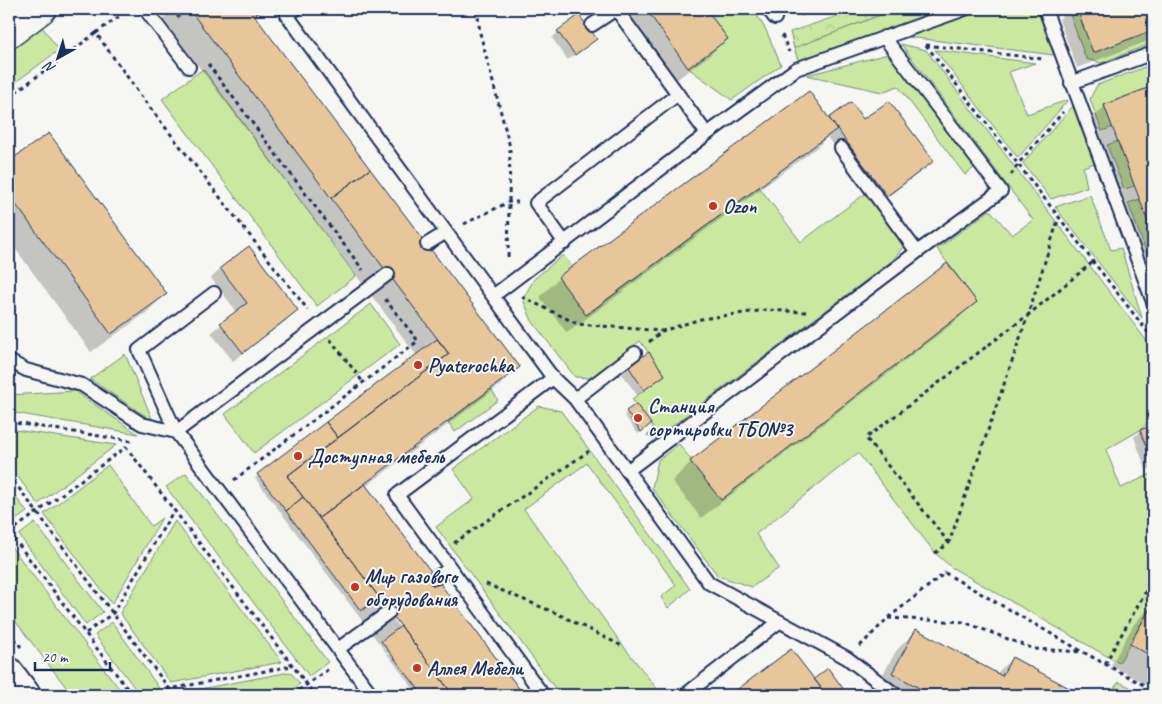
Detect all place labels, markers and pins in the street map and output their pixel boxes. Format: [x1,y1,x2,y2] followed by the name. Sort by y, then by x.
[723,194,757,219] place label: Ozon
[707,200,719,212] marker: Ozon
[428,353,516,378] place label: Pyaterochka
[412,359,424,371] marker: Pyaterochka
[648,394,794,442] place label: Станция сортировки ТБО№3
[632,412,644,424] marker: Станция сортировки ТБО№3
[308,444,446,470] place label: Доступная мебель
[292,450,304,462] marker: Доступная мебель
[365,564,459,612] place label: Мир газового оборудования
[349,581,361,593] marker: Мир газового оборудования
[427,656,525,681] place label: Аллея Мебели
[411,662,423,674] marker: Аллея Мебели

